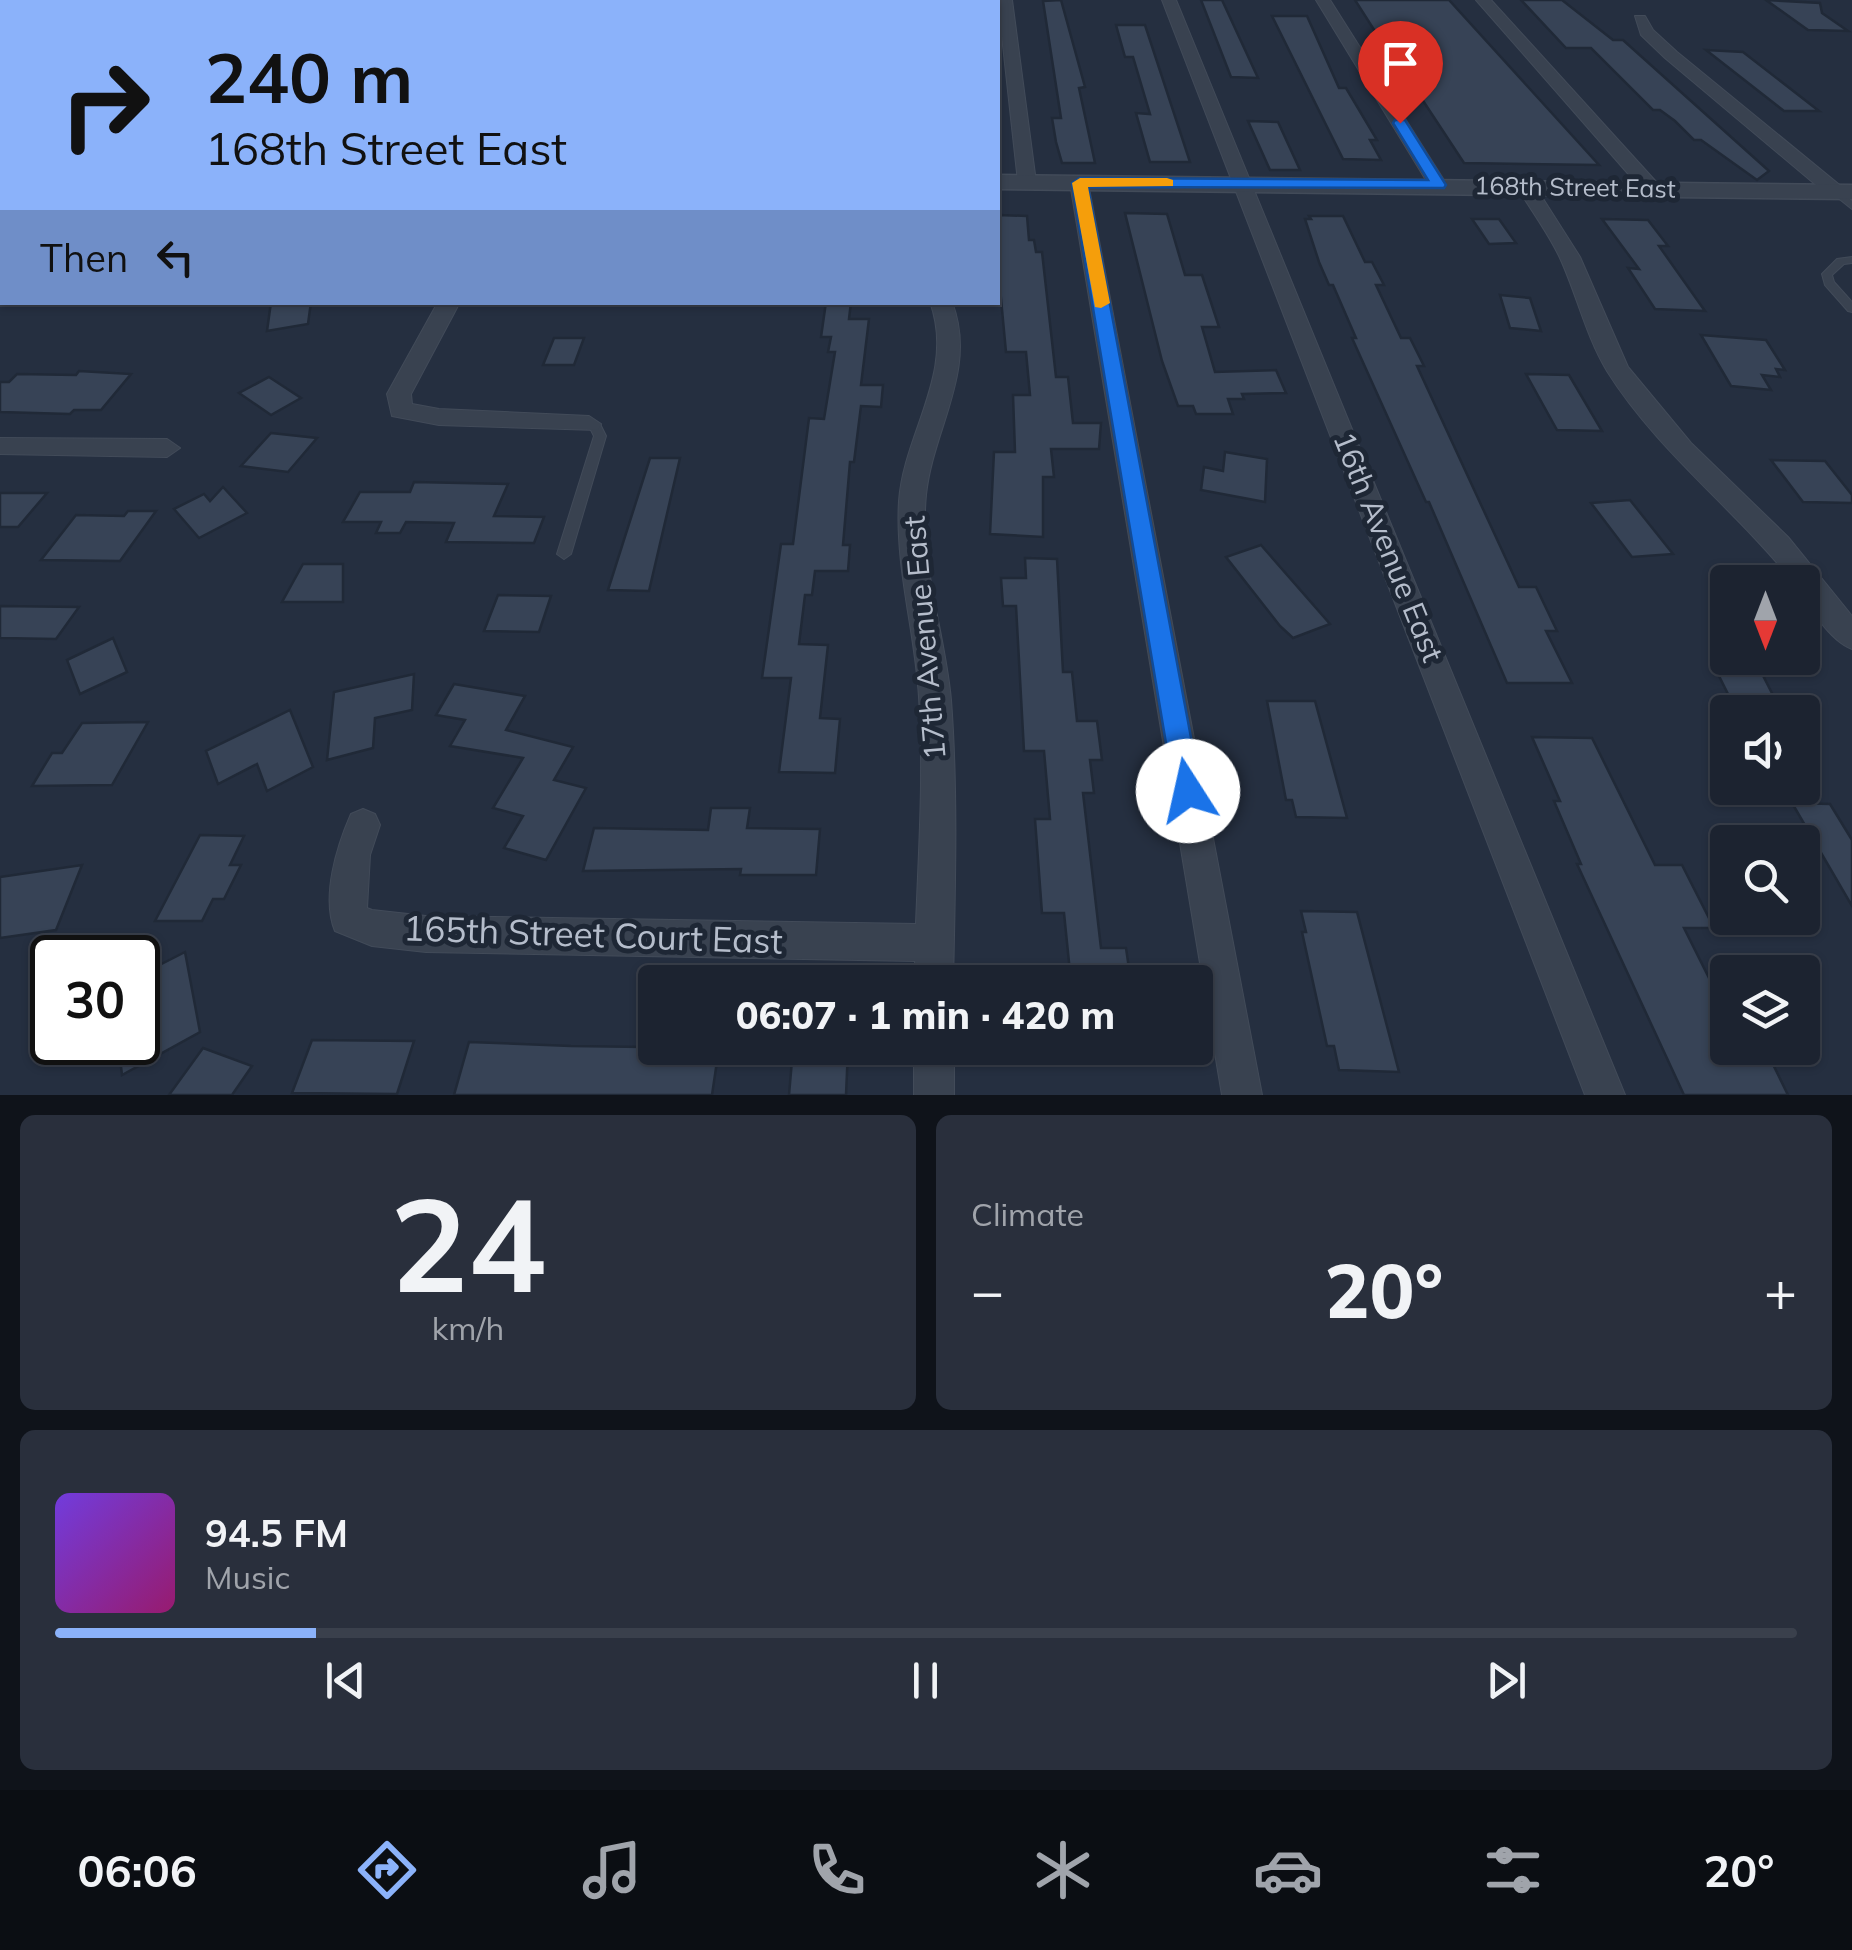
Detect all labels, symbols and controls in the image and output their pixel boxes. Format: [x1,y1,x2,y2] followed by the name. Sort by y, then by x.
[1358,21,1443,124] pin
[205,33,413,121] text: 240 m
[1373,36,1428,91] icon: arrive
[40,40,170,170] icon: right
[205,120,567,176] text: 168th Street East
[1474,169,1676,204] street label: 168th Street East
[148,230,203,285] icon: left
[40,234,128,282] text: Then
[1325,426,1452,667] street label: 16th Avenue East
[894,514,954,762] street label: 17th Avenue East
[1710,565,1820,675] north arrow
[1710,565,1820,1065] map controls
[1710,695,1820,805] button: sound
[1136,739,1240,843] position arrow
[1710,825,1820,935] button: search
[403,905,783,963] street label: 165th Street Court East
[30,935,160,1065] speed limit sign: 30
[1710,955,1820,1065] button: layers
[736,991,1115,1039] text: 06:07 · 1 min · 420 m
[390,1161,546,1325] text: 24
[971,1194,1084,1234] text: Climate
[1325,1243,1443,1337] text: 20°
[971,1256,1004,1325] text: −
[1764,1256,1797,1325] text: +
[432,1308,504,1348] text: km/h
[205,1509,348,1557] text: 94.5 FM
[205,1557,290,1597] text: Music
[318,1653,373,1708] icon: previous
[898,1653,953,1708] icon: pause
[1479,1653,1534,1708] icon: next
[352,1835,422,1905] icon: directions
[577,1835,647,1905] icon: music
[802,1835,872,1905] icon: phone
[1028,1835,1098,1905] icon: climate
[1253,1835,1323,1905] icon: car
[1478,1835,1548,1905] icon: filters
[78,1842,197,1898] text: 06:06
[1703,1842,1774,1898] text: 20°

